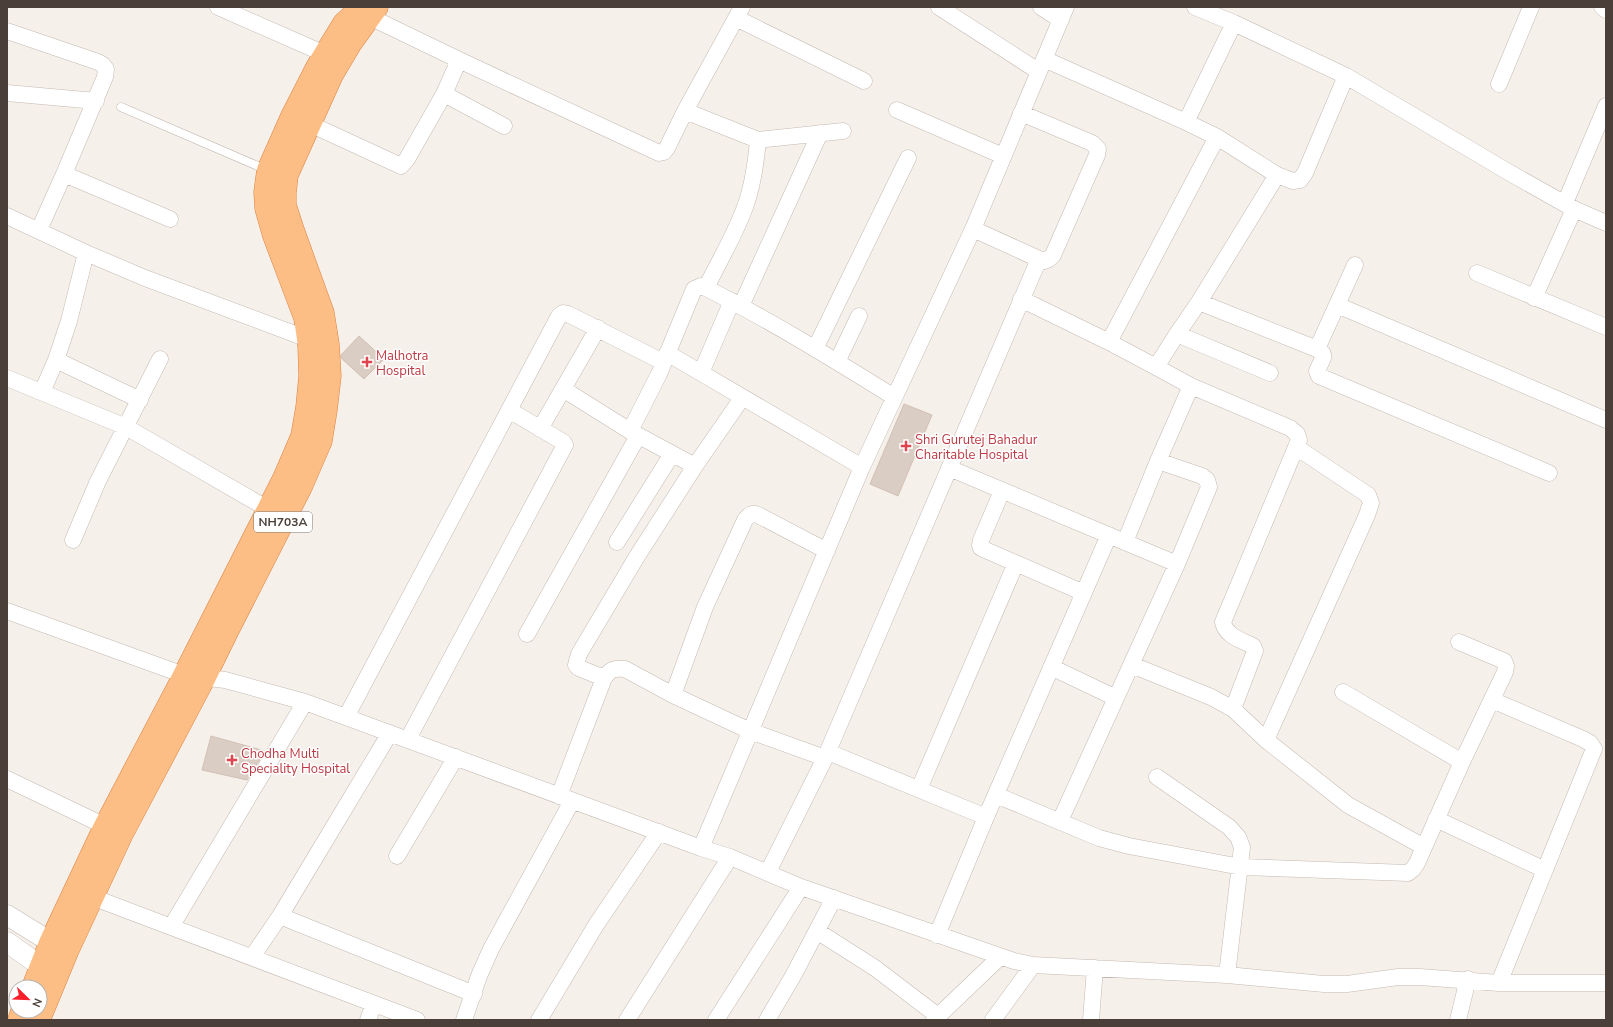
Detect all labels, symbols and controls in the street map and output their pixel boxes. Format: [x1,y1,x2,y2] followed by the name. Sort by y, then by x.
[376,347,428,380] place label: Malhotra Hospital
[361,356,373,368] marker: Malhotra Hospital
[915,431,1038,464] place label: Shri Gurutej Bahadur Charitable Hospital
[900,440,912,452] marker: Shri Gurutej Bahadur Charitable Hospital
[254,512,312,532] road number: NH703A
[241,745,350,778] place label: Chodha Multi Speciality Hospital
[226,754,238,766] marker: Chodha Multi Speciality Hospital
[8,979,48,1019] north arrow
[28,996,45,1009] text: N

